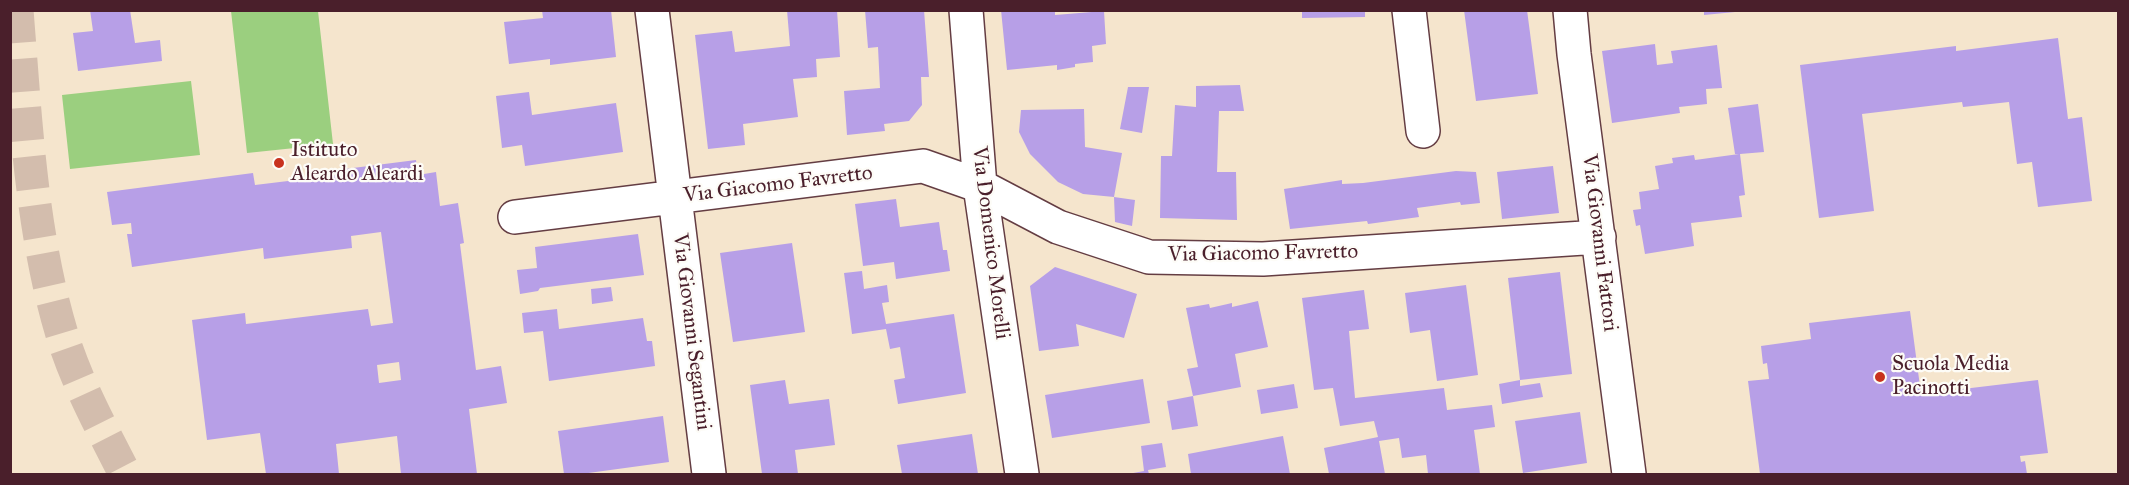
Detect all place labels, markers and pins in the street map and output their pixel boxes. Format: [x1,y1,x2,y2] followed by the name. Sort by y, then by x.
[291,138,423,188] place label: Istituto Aleardo Aleardi
[272,156,286,170] marker: Istituto Aleardo Aleardi
[1892,352,2009,402] place label: Scuola Media Pacinotti
[1873,370,1887,384] marker: Scuola Media Pacinotti

